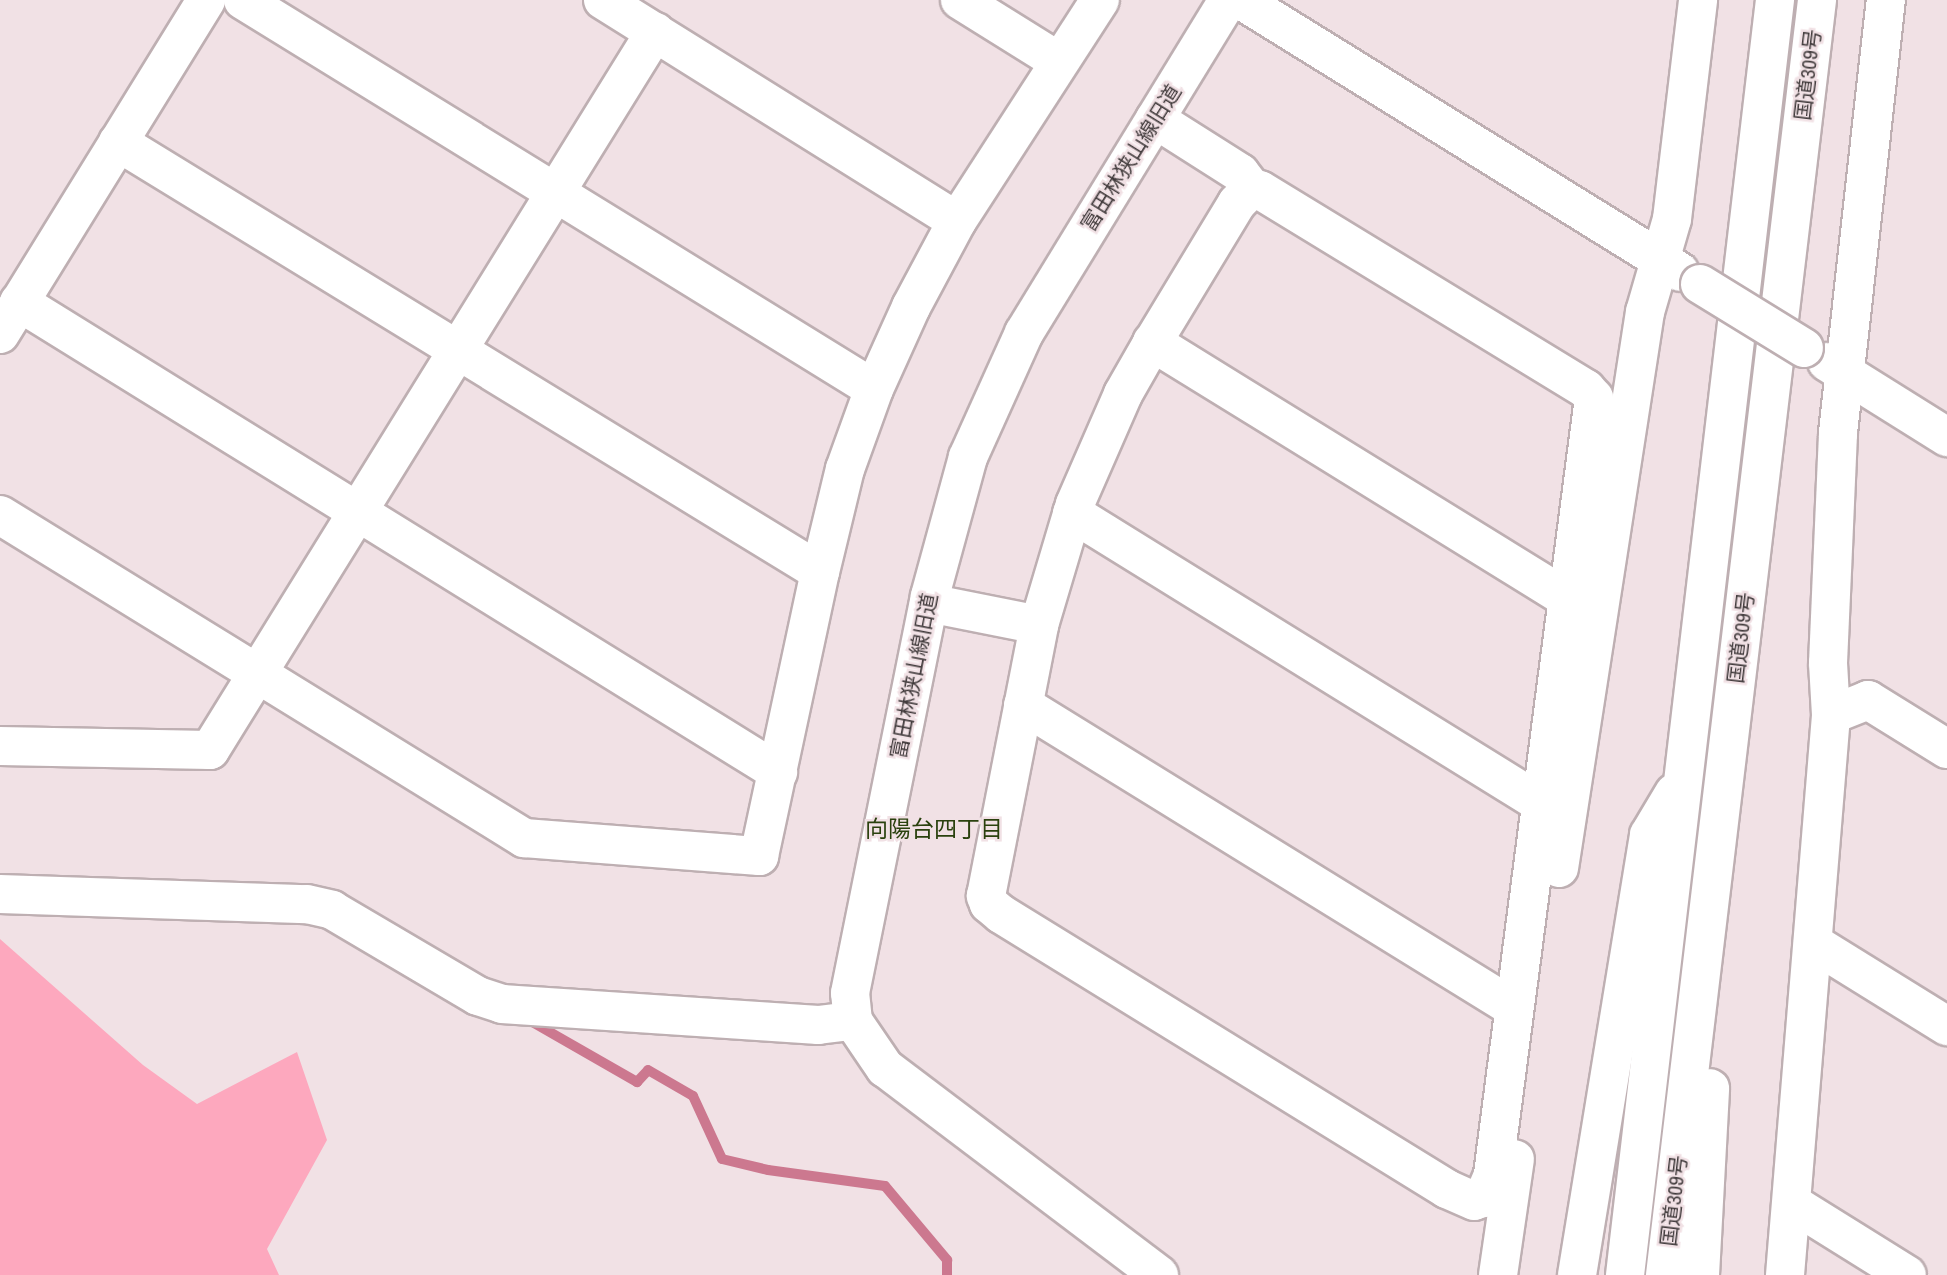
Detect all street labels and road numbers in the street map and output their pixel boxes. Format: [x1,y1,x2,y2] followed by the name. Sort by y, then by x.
[1790,28,1826,122] street label: 国道309号
[1076,80,1186,236] street label: 富田林狭山線旧道
[886,591,942,761] street label: 富田林狭山線旧道
[1723,591,1759,685] street label: 国道309号
[1656,1154,1692,1248] street label: 国道309号

